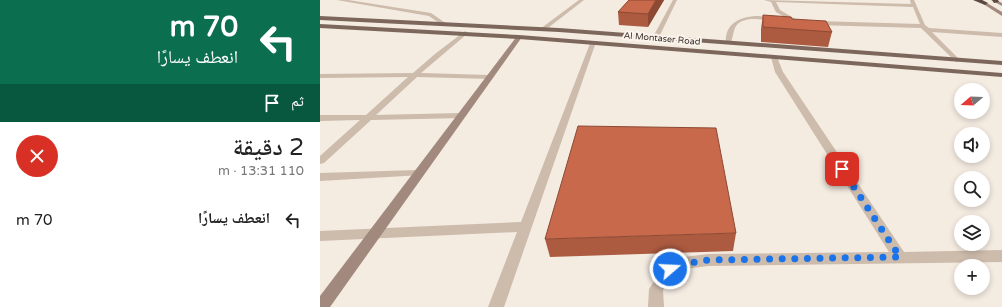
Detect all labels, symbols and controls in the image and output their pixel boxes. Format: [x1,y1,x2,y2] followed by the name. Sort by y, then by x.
[170,10,238,44] text: 70 m
[252,16,304,68] icon: left
[623,30,701,48] street label: Al Montaser Road
[157,46,238,68] text: انعطف يسارًا
[954,83,990,119] north arrow
[954,83,990,295] map controls
[261,92,283,114] icon: arrive
[291,92,304,110] text: ثم
[954,127,990,163] button: sound
[233,133,304,162] text: 2 دقيقة
[16,135,58,177] button: close
[825,152,859,186] pin
[831,158,853,180] icon: arrive
[218,163,304,179] text: 110 m · 13:31
[954,171,990,207] button: search
[198,209,270,227] text: انعطف يسارًا
[282,209,304,231] icon: left
[16,211,53,229] text: 70 m
[954,215,990,251] button: layers
[649,248,691,290] position arrow
[954,259,990,295] button: +

